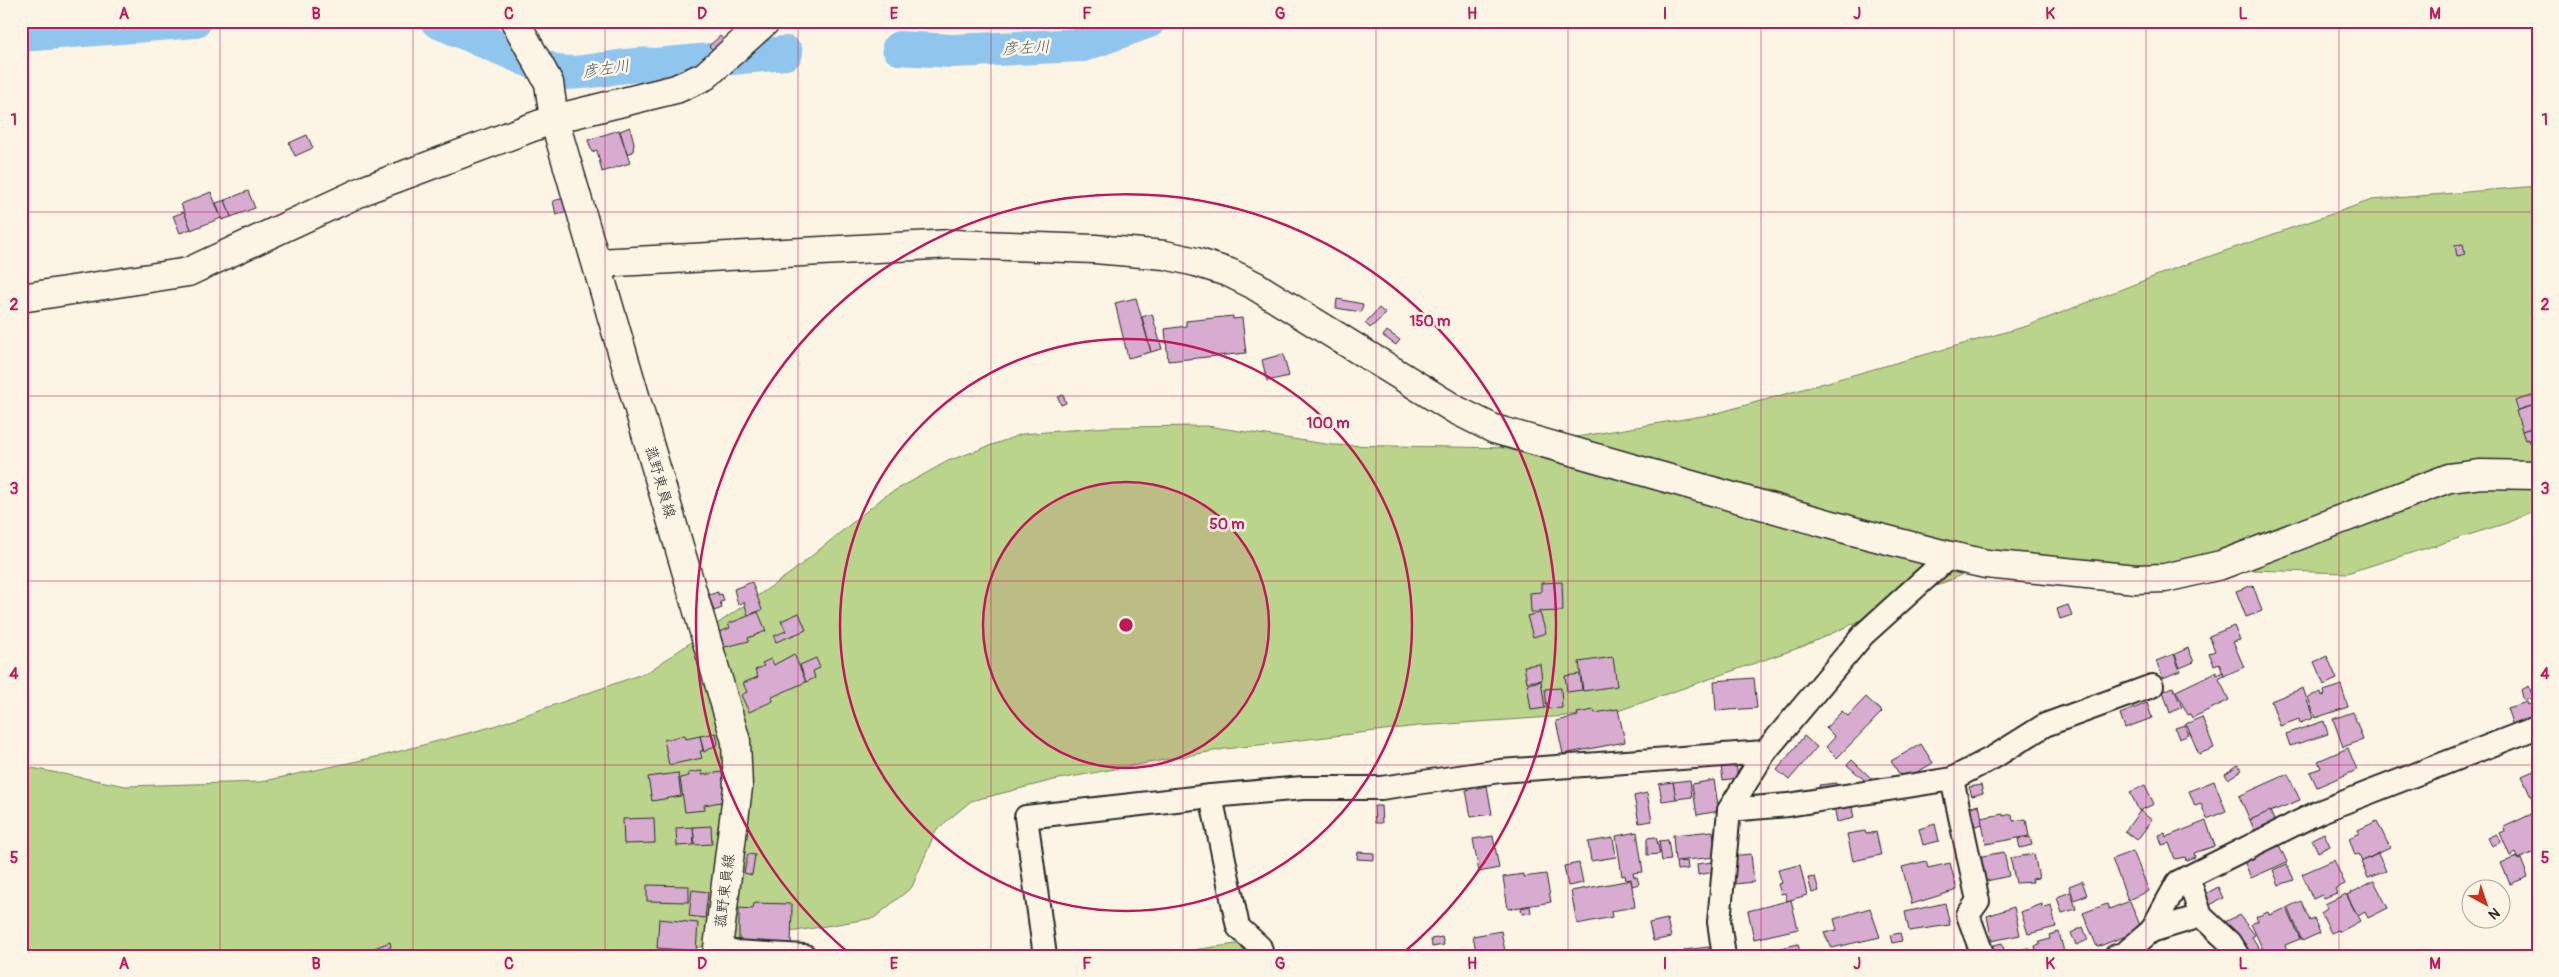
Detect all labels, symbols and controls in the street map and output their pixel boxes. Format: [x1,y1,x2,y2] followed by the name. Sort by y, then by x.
[119,4,130,24] text: A
[311,4,321,24] text: B
[504,4,514,24] text: C
[697,4,707,24] text: D
[890,4,899,24] text: E
[1082,4,1092,24] text: F
[1275,4,1286,24] text: G
[1467,4,1477,24] text: H
[1663,4,1667,24] text: I
[1853,4,1861,24] text: J
[2045,4,2055,24] text: K
[2238,4,2248,24] text: L
[2429,4,2441,24] text: M
[1002,37,1050,59] water label: 彦左川
[581,56,631,82] water label: 彦左川
[11,110,17,130] text: 1
[2542,110,2548,130] text: 1
[10,295,19,315] text: 2
[2541,295,2550,315] text: 2
[1410,312,1450,331] text: 150 m
[1307,414,1349,433] text: 100 m
[641,443,679,521] street label: 菰野東員線
[10,479,19,499] text: 3
[2541,479,2550,499] text: 3
[1210,515,1244,534] text: 50 m
[1117,616,1135,634] centre of rings
[9,664,19,684] text: 4
[2540,664,2550,684] text: 4
[10,848,19,868] text: 5
[2541,848,2550,868] text: 5
[711,853,739,929] street label: 菰野東員線
[2462,880,2512,930] north arrow
[2485,904,2503,923] text: N
[119,954,130,974] text: A
[311,954,321,974] text: B
[504,954,514,974] text: C
[697,954,707,974] text: D
[890,954,899,974] text: E
[1082,954,1092,974] text: F
[1275,954,1286,974] text: G
[1467,954,1477,974] text: H
[1663,954,1667,974] text: I
[1853,954,1861,974] text: J
[2045,954,2055,974] text: K
[2238,954,2248,974] text: L
[2429,954,2441,974] text: M

